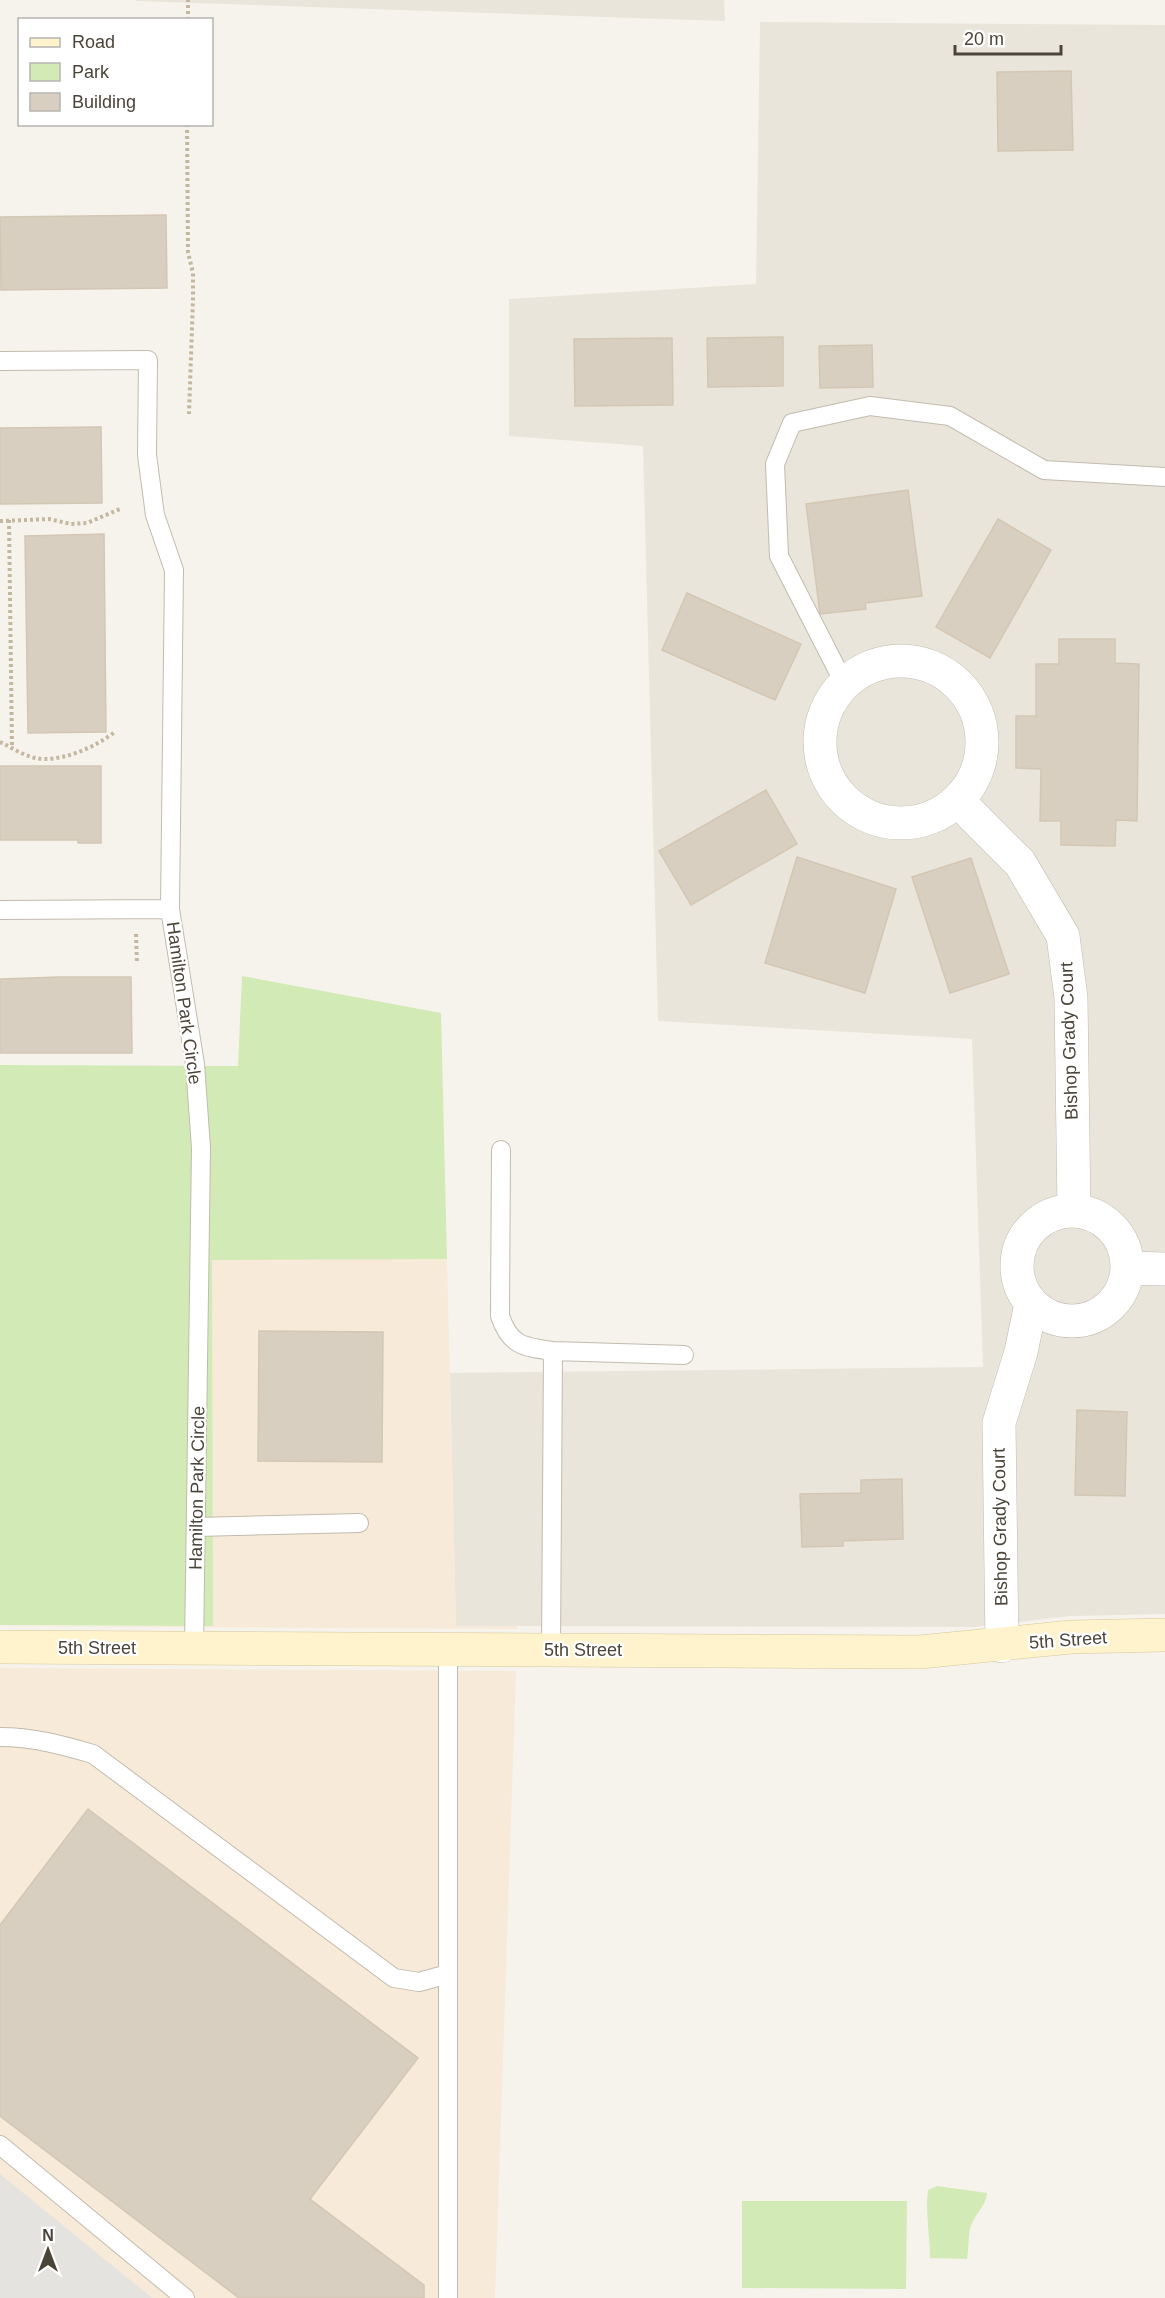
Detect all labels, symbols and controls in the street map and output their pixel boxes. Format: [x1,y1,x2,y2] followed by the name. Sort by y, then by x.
[18,18,213,126] legend
[955,18,1062,56] scale bar
[964,29,1004,49] text: 20 m
[72,32,115,52] text: Road
[72,62,110,82] text: Park
[72,92,136,112] text: Building
[163,920,205,1086] street label: Hamilton Park Circle
[1056,962,1082,1120] street label: Bishop Grady Court
[186,1406,208,1570] street label: Hamilton Park Circle
[989,1448,1011,1606] street label: Bishop Grady Court
[1028,1627,1108,1653] street label: 5th Street
[58,1638,136,1658] street label: 5th Street
[544,1640,622,1660] street label: 5th Street
[18,2220,78,2280] north arrow
[42,2227,54,2244] text: N

